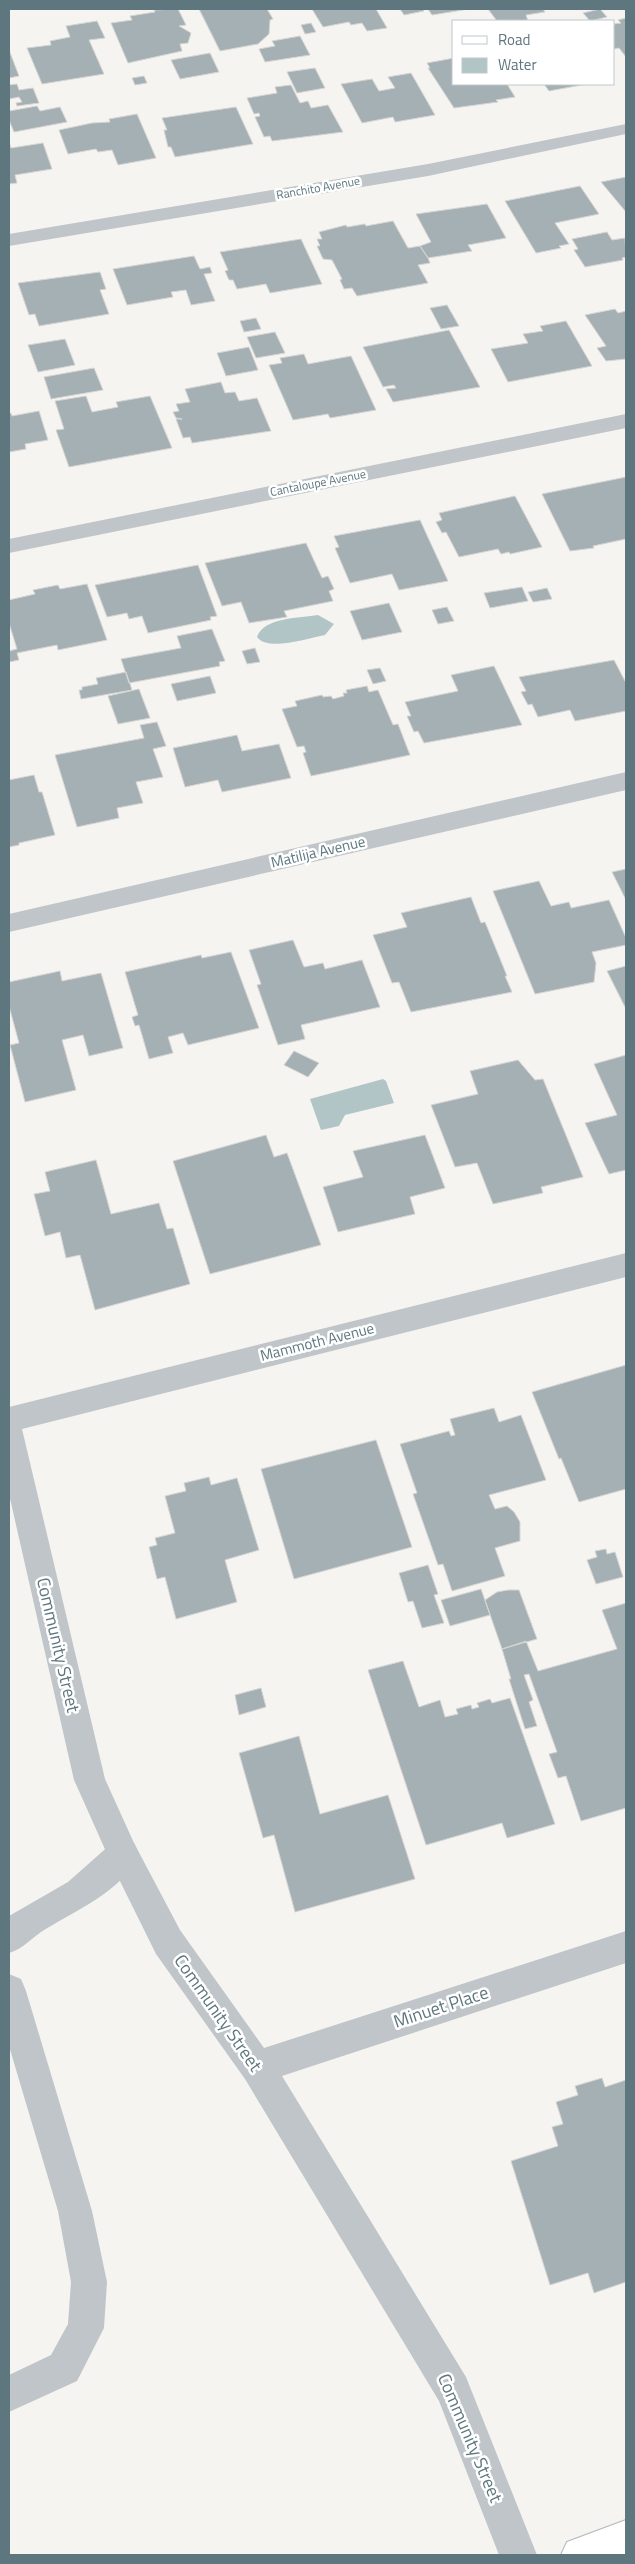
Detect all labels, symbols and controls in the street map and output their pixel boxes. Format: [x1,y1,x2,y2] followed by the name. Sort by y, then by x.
[452,20,615,85] legend
[498,28,530,51] text: Road
[498,53,537,76] text: Water
[274,171,361,204] street label: Ranchito Avenue
[268,464,367,501] street label: Cantaloupe Avenue
[268,829,367,874] street label: Matilija Avenue
[258,1316,376,1367] street label: Mammoth Avenue
[30,1575,87,1716] street label: Community Street
[168,1949,269,2077] street label: Community Street
[390,1978,492,2035] street label: Minuet Place
[431,2369,510,2507] street label: Community Street

